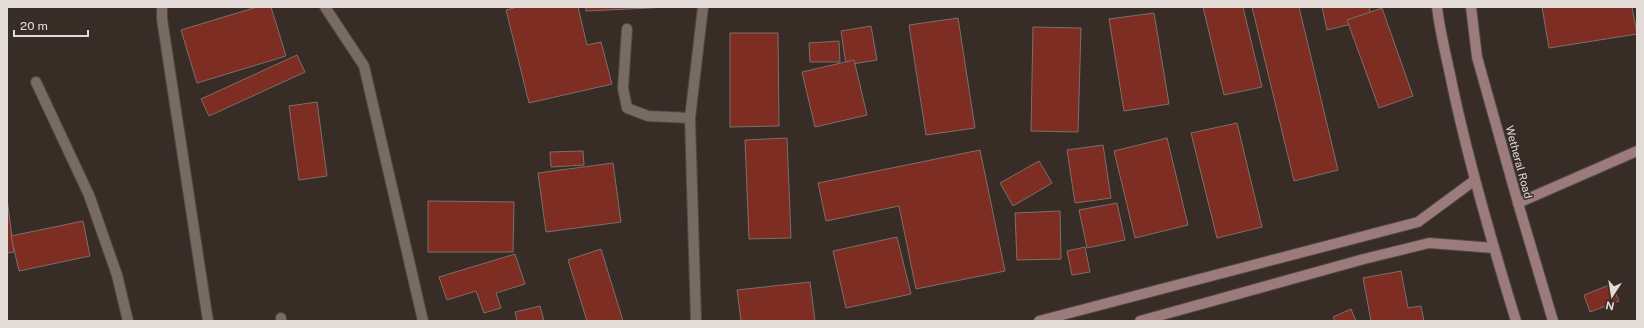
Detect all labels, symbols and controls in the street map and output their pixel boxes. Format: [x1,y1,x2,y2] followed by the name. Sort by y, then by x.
[14,12,88,38] scale bar
[20,19,48,33] text: 20 m
[1503,124,1535,200] street label: Wetheral Road
[1592,276,1632,316] north arrow
[1604,299,1615,313] text: N

